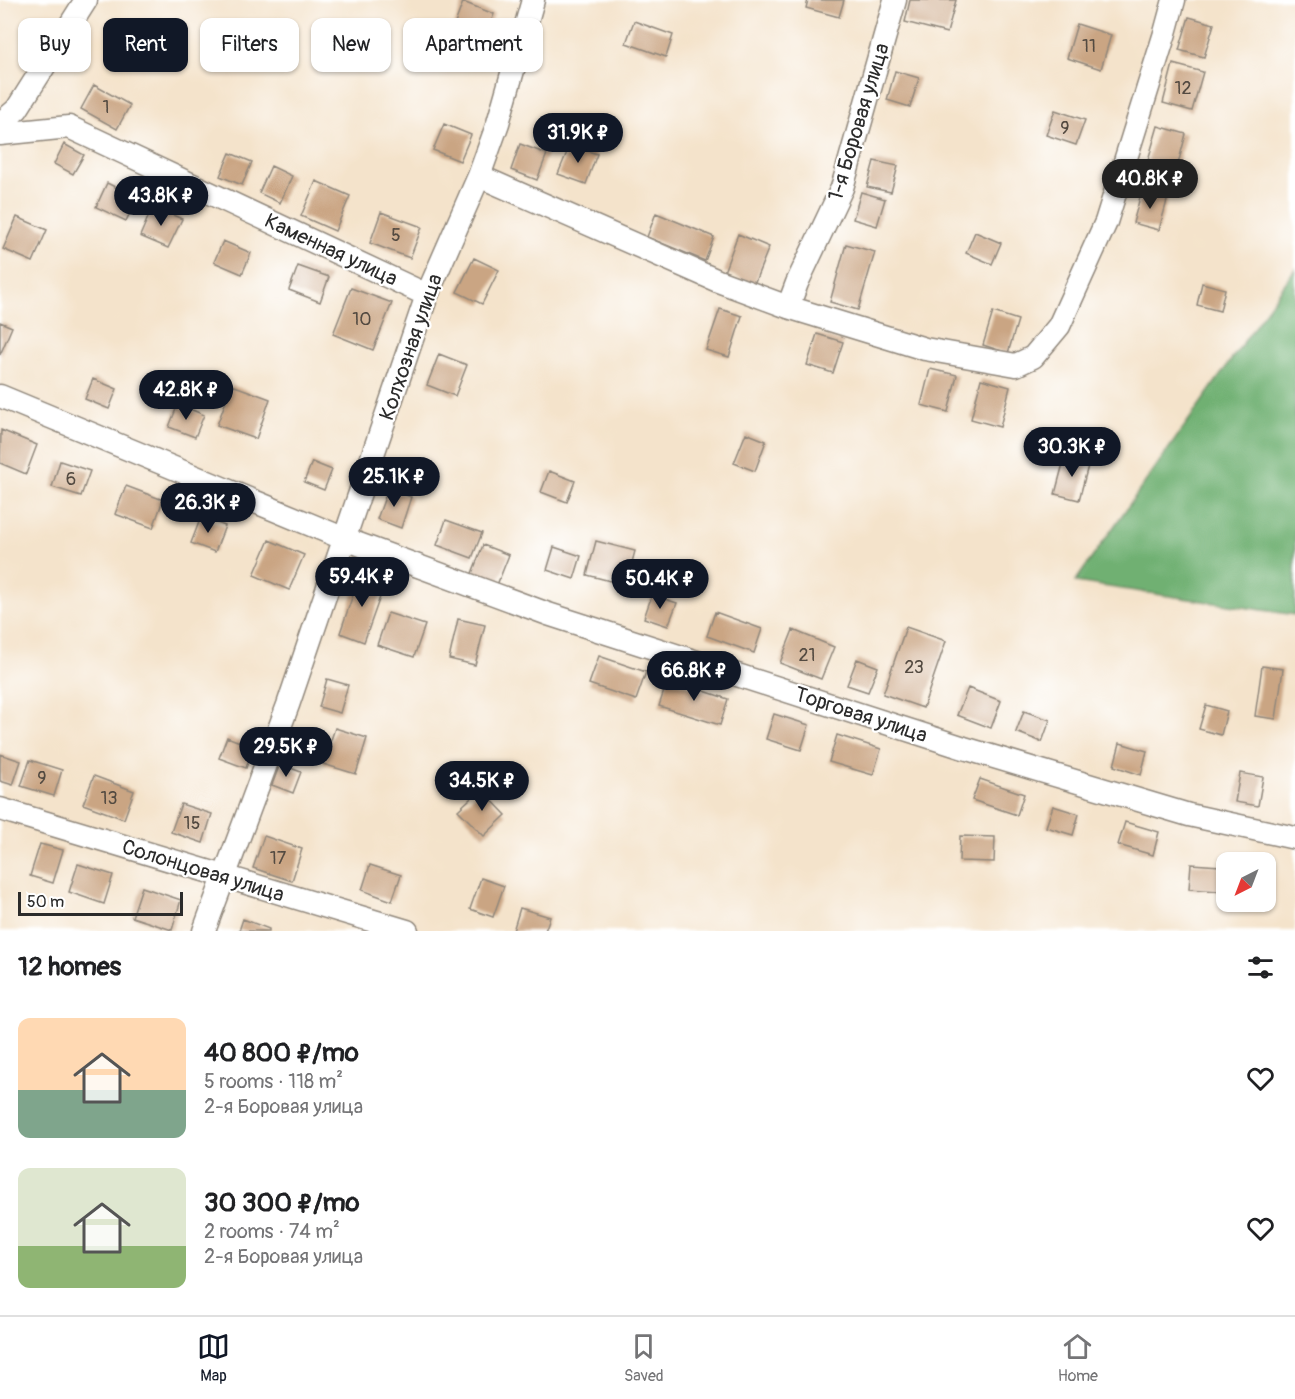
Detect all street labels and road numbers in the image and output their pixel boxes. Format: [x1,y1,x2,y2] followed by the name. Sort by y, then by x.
[822,40,896,204] street label: 1-я Боровая улица
[260,207,402,293] street label: Каменная улица
[373,270,449,424] street label: Колхозная улица
[791,681,931,749] street label: Торговая улица
[119,833,287,909] street label: Солонцовая улица

